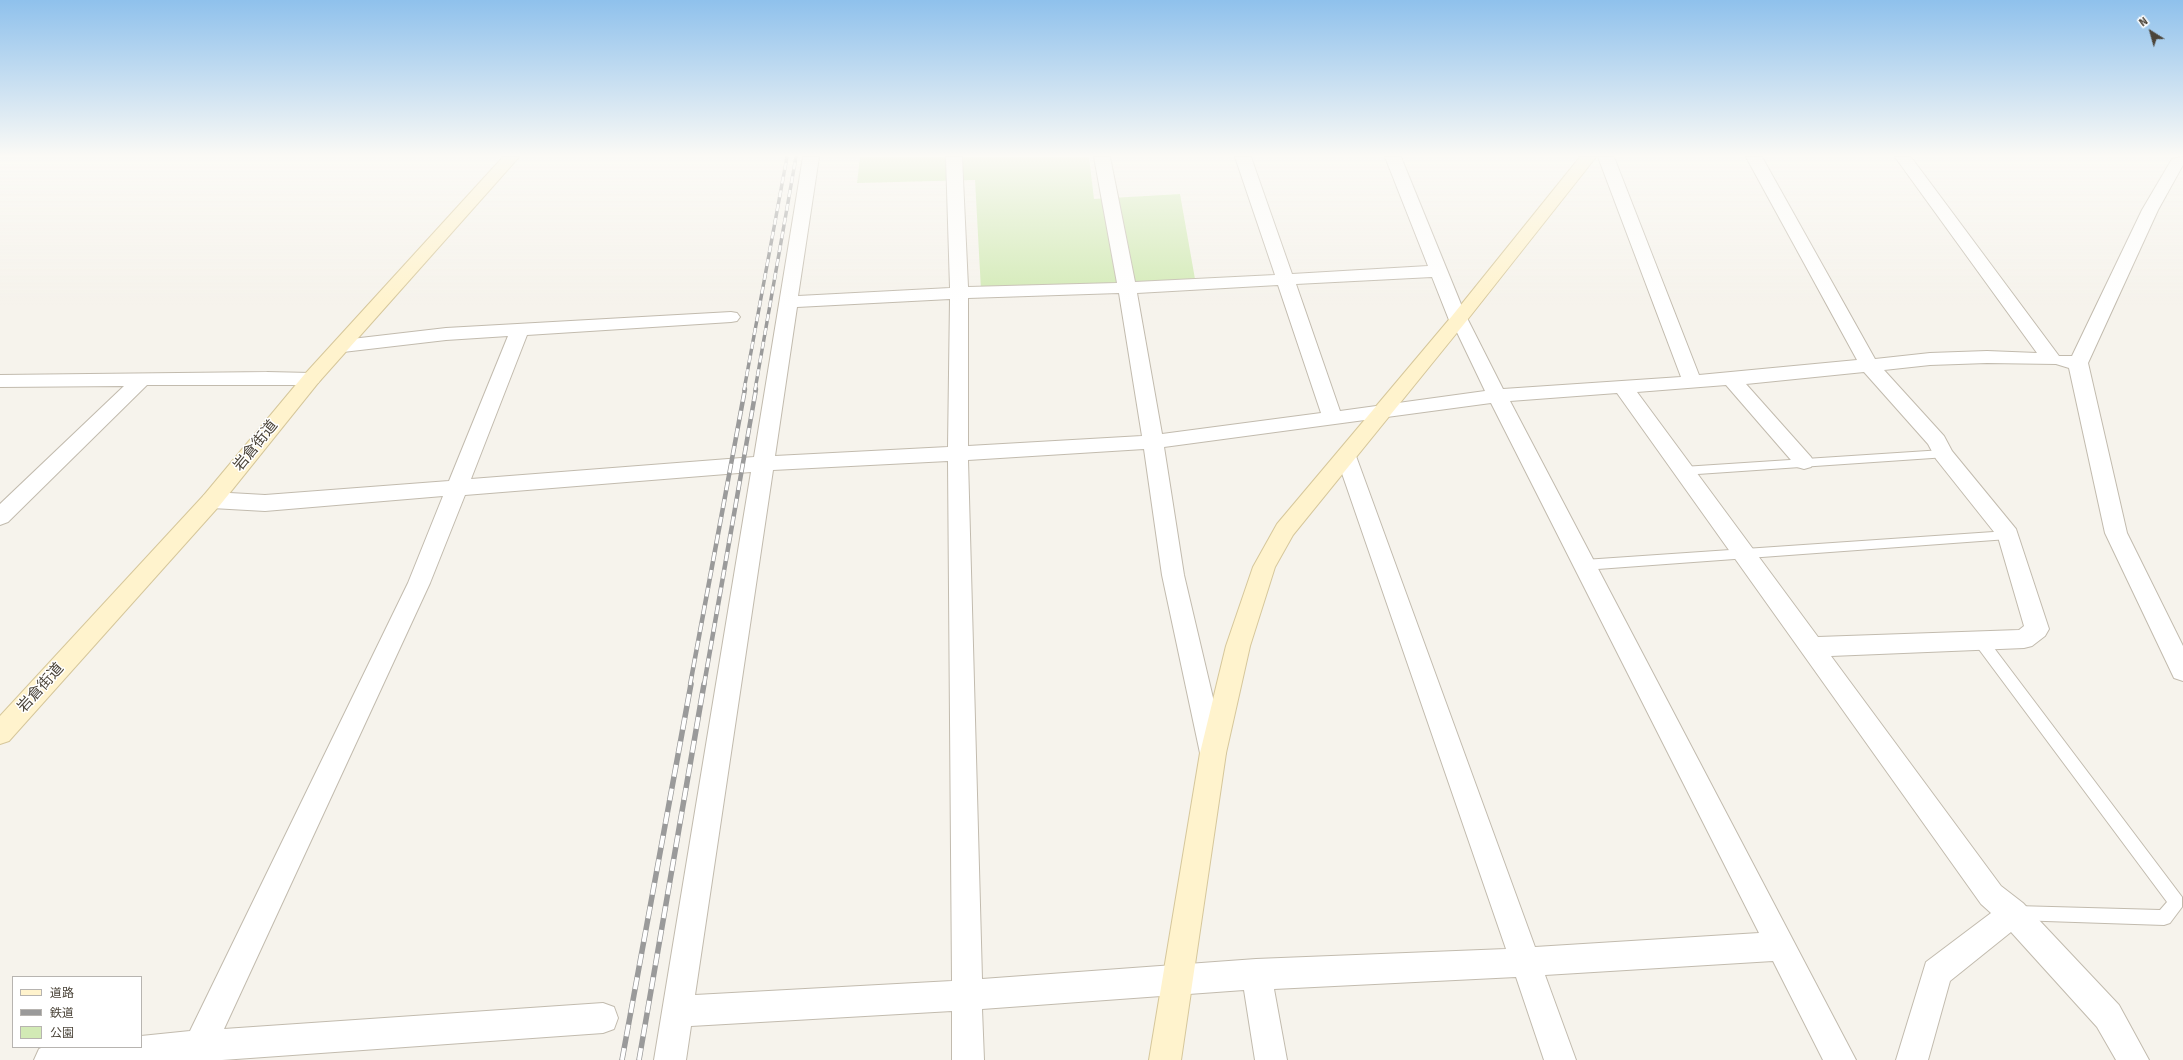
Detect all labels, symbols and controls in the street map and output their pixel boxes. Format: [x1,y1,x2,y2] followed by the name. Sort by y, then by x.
[2131,12,2171,52] north arrow
[2137,15,2150,30] text: N
[230,417,282,475] street label: 岩倉街道
[14,660,68,716] street label: 岩倉街道
[12,976,142,1048] legend
[50,986,74,1001] text: 道路
[50,1006,74,1021] text: 鉄道
[50,1026,74,1041] text: 公園

